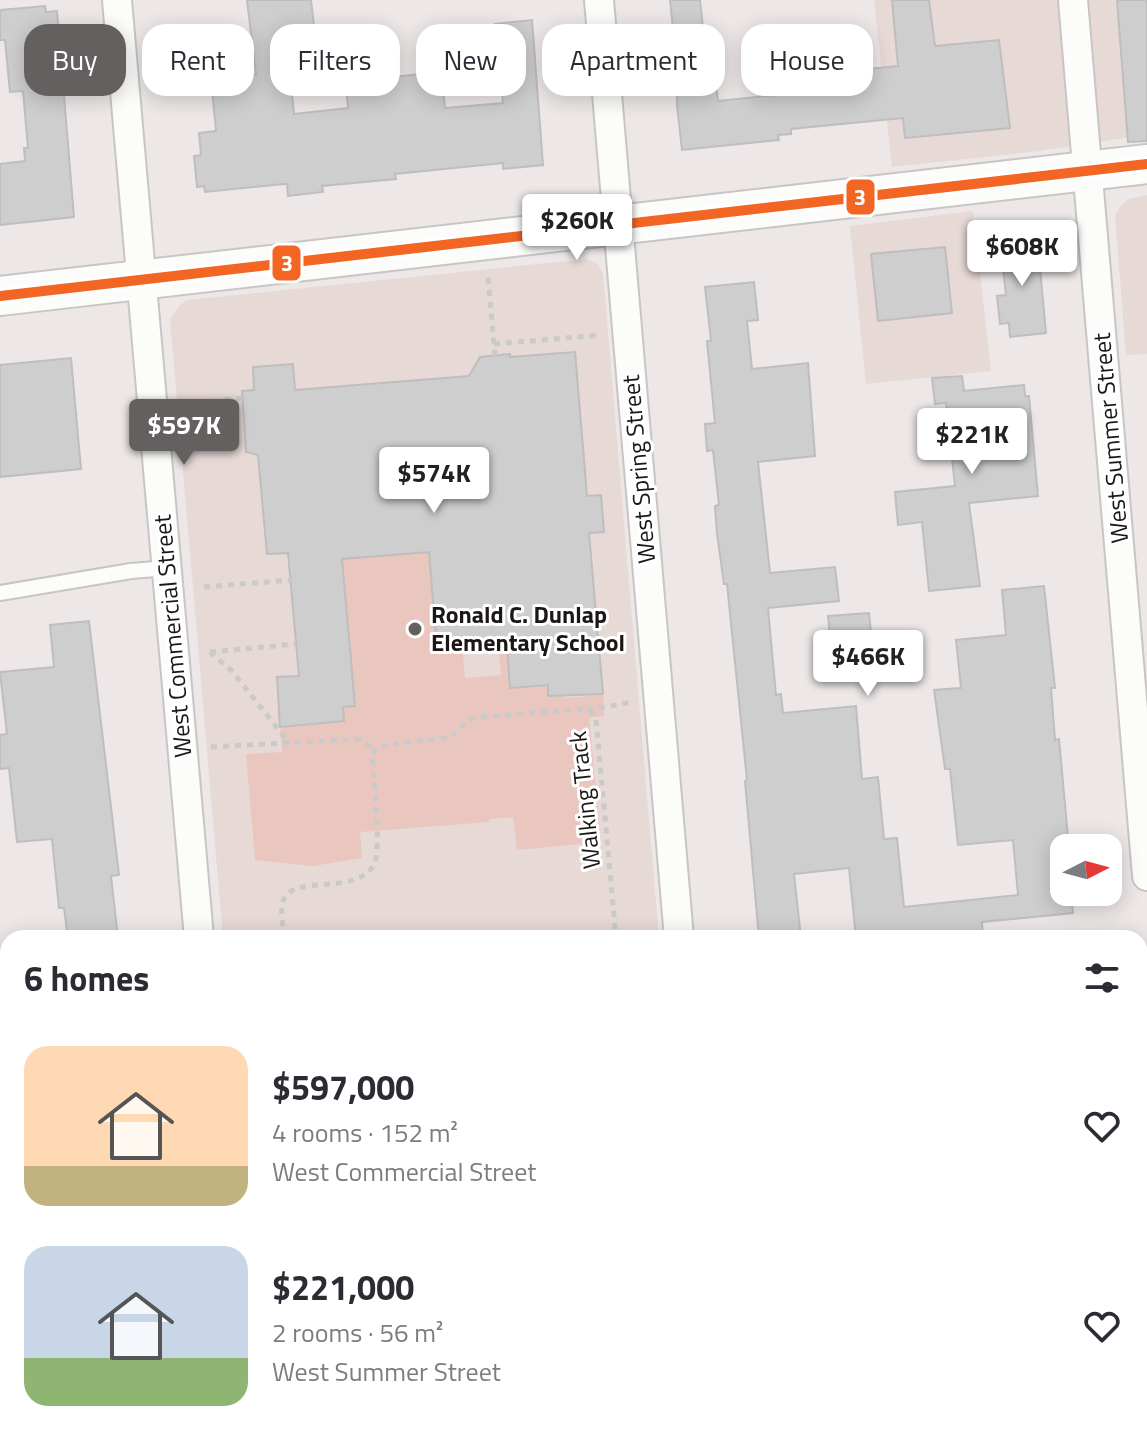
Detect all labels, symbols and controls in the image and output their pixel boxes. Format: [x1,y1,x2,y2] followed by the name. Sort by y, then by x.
[24,24,126,96] chip: Buy
[142,24,254,96] chip: Rent
[270,24,400,96] chip: Filters
[416,24,526,96] chip: New
[542,24,725,96] chip: Apartment
[741,24,873,96] chip: House
[845,178,876,216] line badge: 3
[854,180,866,214] text: 3
[521,194,633,262] pin: $260K
[540,200,614,239] text: $260K
[966,220,1078,288] pin: $608K
[985,226,1059,265] text: $608K
[271,244,302,282] line badge: 3
[281,246,293,280] text: 3
[1083,331,1137,545] street label: West Summer Street
[612,373,664,565] street label: West Spring Street
[128,399,240,467] pin: $597K
[147,405,221,444] text: $597K
[916,408,1028,476] pin: $221K
[935,414,1009,453] text: $221K
[378,447,490,515] pin: $574K
[397,453,471,492] text: $574K
[143,512,201,759] street label: West Commercial Street
[431,596,625,660] place label: Ronald C. Dunlap Elementary School
[406,620,424,638] marker: Ronald C. Dunlap Elementary School
[812,630,924,698] pin: $466K
[831,636,905,675] text: $466K
[559,729,609,871] street label: Walking Track
[1050,834,1122,906] north arrow
[1050,834,1122,906] map controls
[24,952,149,1004] text: 6 homes
[1080,956,1124,1000] icon: filters
[272,1061,414,1113] text: $597,000
[88,1078,184,1174] icon: home
[1080,1104,1124,1148] icon: heart
[272,1113,458,1152] text: 4 rooms · 152 m²
[272,1152,536,1191] text: West Commercial Street
[272,1261,414,1313] text: $221,000
[88,1278,184,1374] icon: home
[1080,1304,1124,1348] icon: heart
[272,1313,443,1352] text: 2 rooms · 56 m²
[272,1352,501,1391] text: West Summer Street

